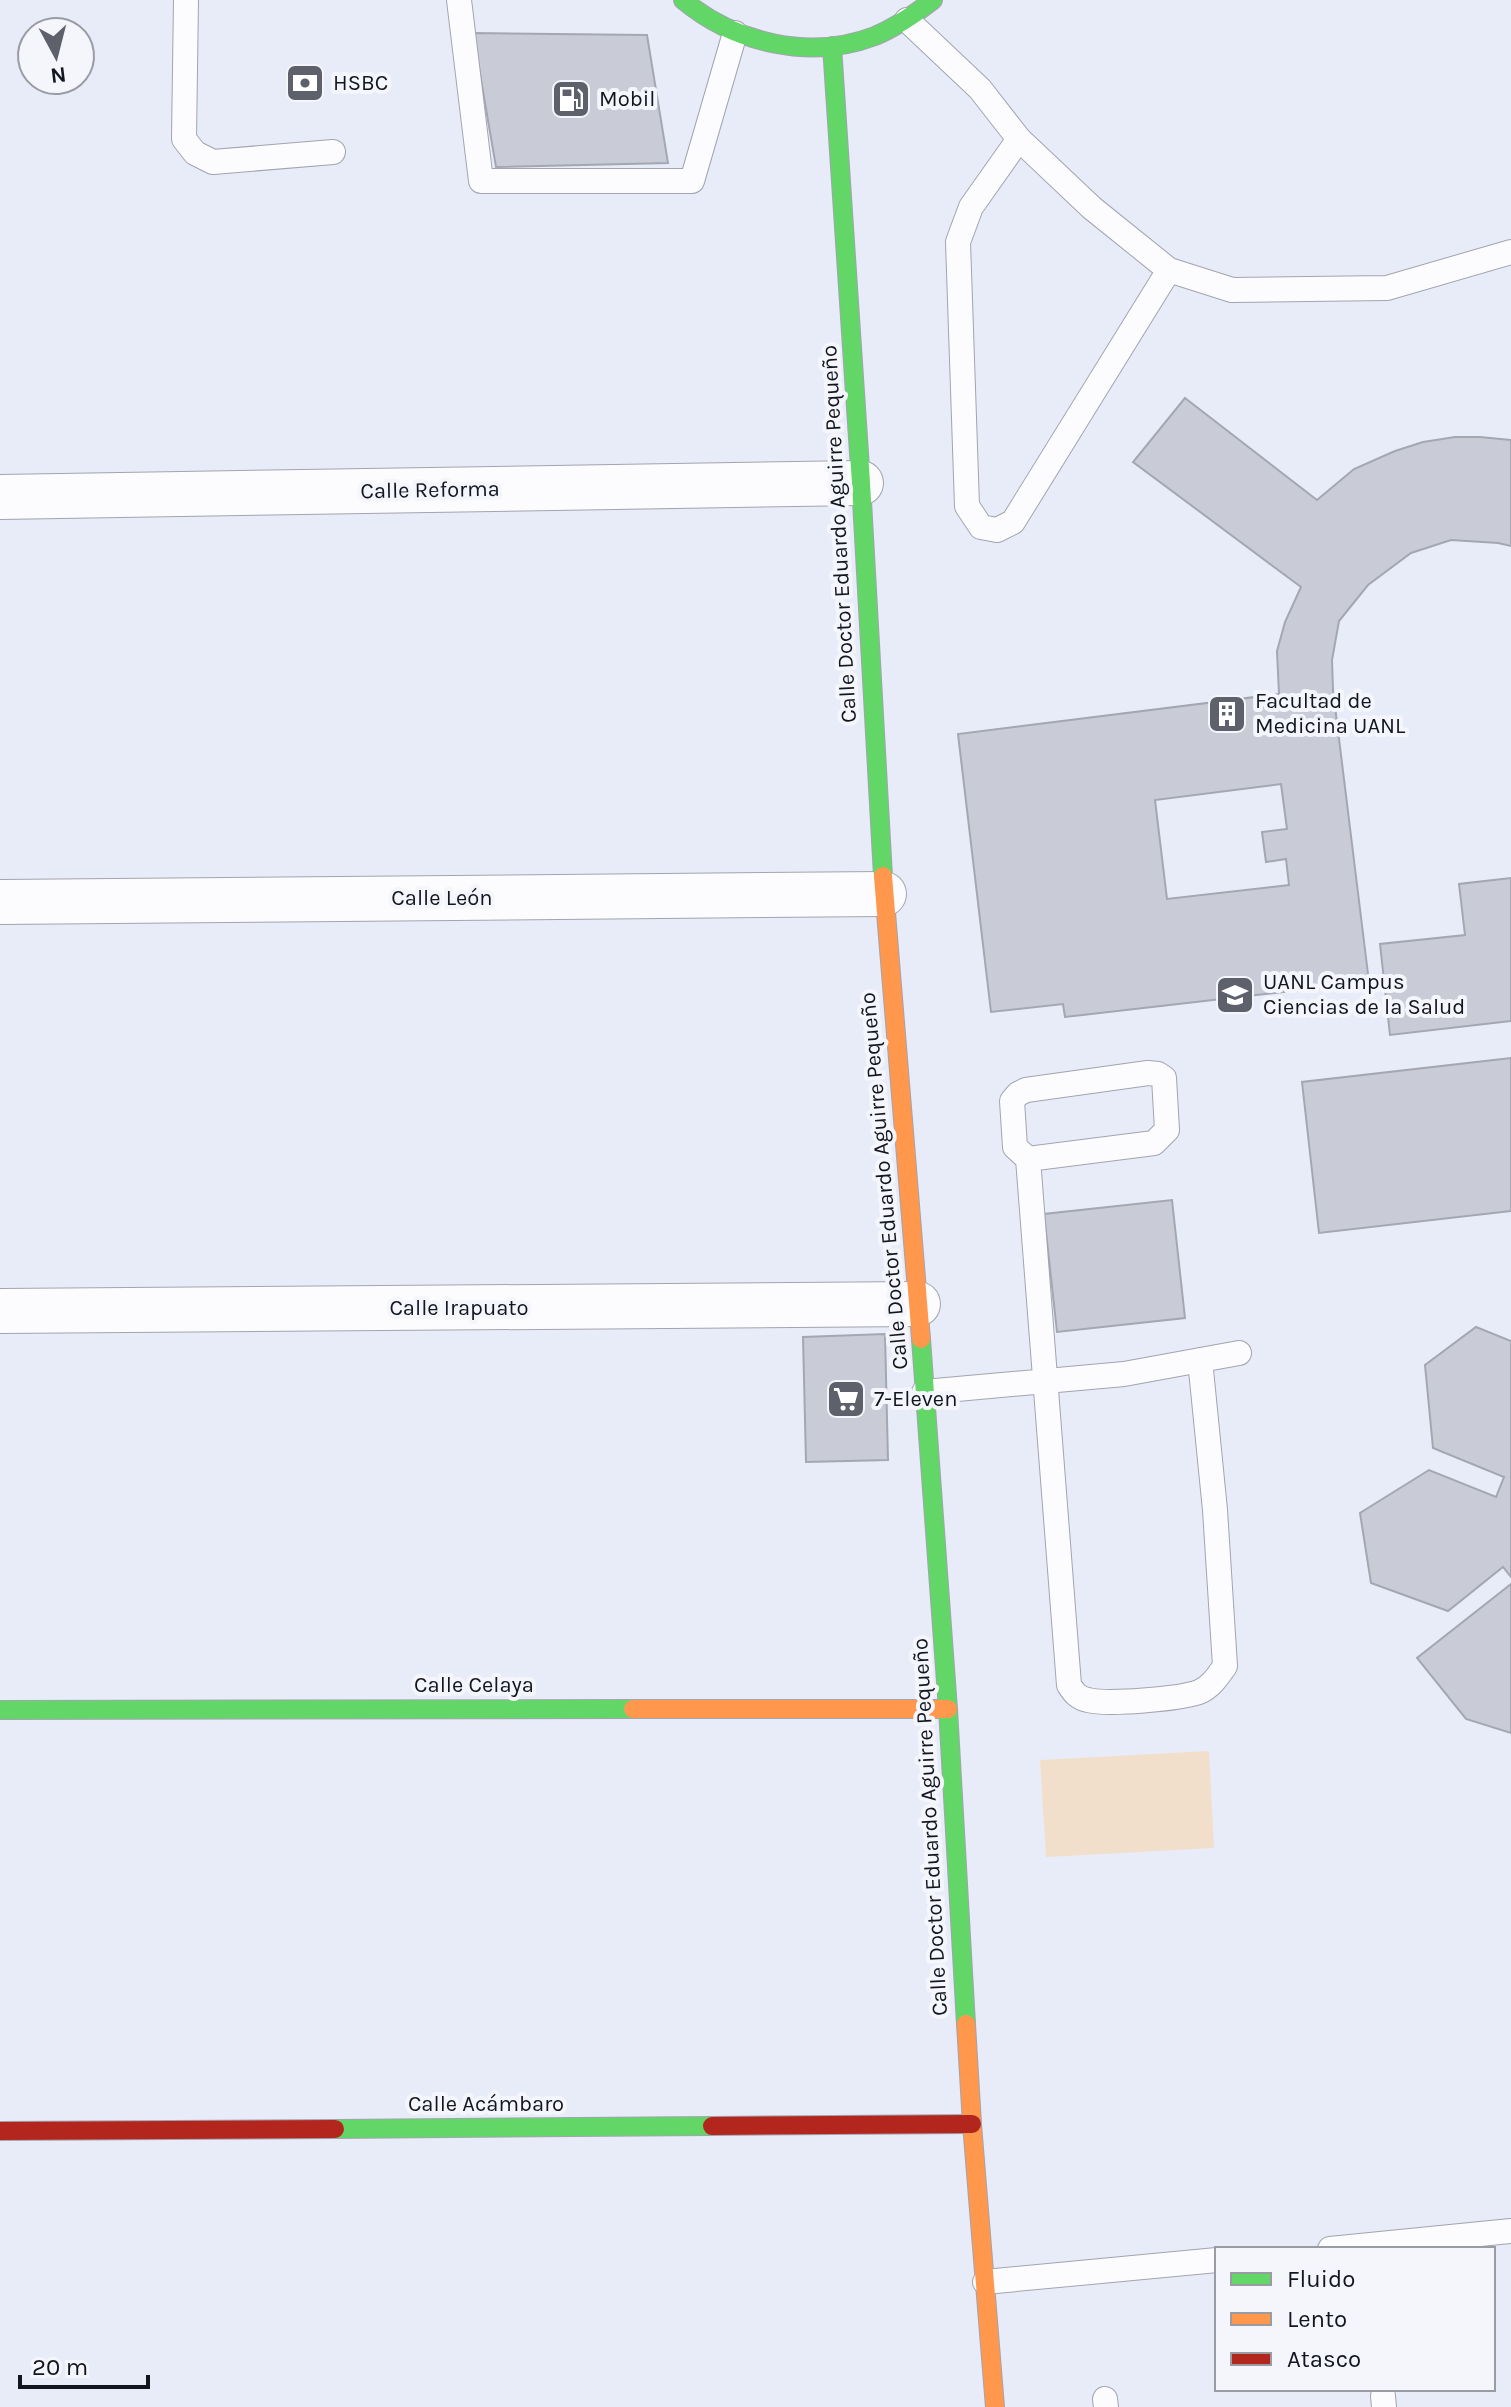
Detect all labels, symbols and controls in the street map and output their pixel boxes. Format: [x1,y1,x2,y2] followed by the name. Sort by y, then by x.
[16,16,96,96] north arrow
[49,61,68,89] text: N
[284,62,326,104] bank icon: HSBC
[333,70,388,96] place label: HSBC
[550,78,592,120] fuel station icon: Mobil
[599,86,655,112] place label: Mobil
[816,344,862,724] street label: Calle Doctor Eduardo Aguirre Pequeño
[360,476,500,504] street label: Calle Reforma
[1255,688,1406,739] place label: Facultad de Medicina UANL
[1206,693,1248,735] building icon: Facultad de Medicina UANL
[391,885,493,911] street label: Calle León
[1263,969,1465,1020] place label: UANL Campus Ciencias de la Salud
[1214,974,1256,1016] school or university icon: UANL Campus Ciencias de la Salud
[855,991,913,1371] street label: Calle Doctor Eduardo Aguirre Pequeño
[389,1295,529,1321] street label: Calle Irapuato
[825,1378,867,1420] supermarket icon: 7-Eleven
[874,1386,957,1412] place label: 7-Eleven
[907,1637,953,2017] street label: Calle Doctor Eduardo Aguirre Pequeño
[414,1672,534,1698] street label: Calle Celaya
[408,2091,564,2117] street label: Calle Acámbaro
[1215,2247,1495,2391] legend
[1287,2265,1355,2293] text: Fluido
[1287,2305,1347,2333] text: Lento
[20,2339,148,2389] scale bar
[1287,2345,1361,2373] text: Atasco
[32,2353,88,2381] text: 20 m

